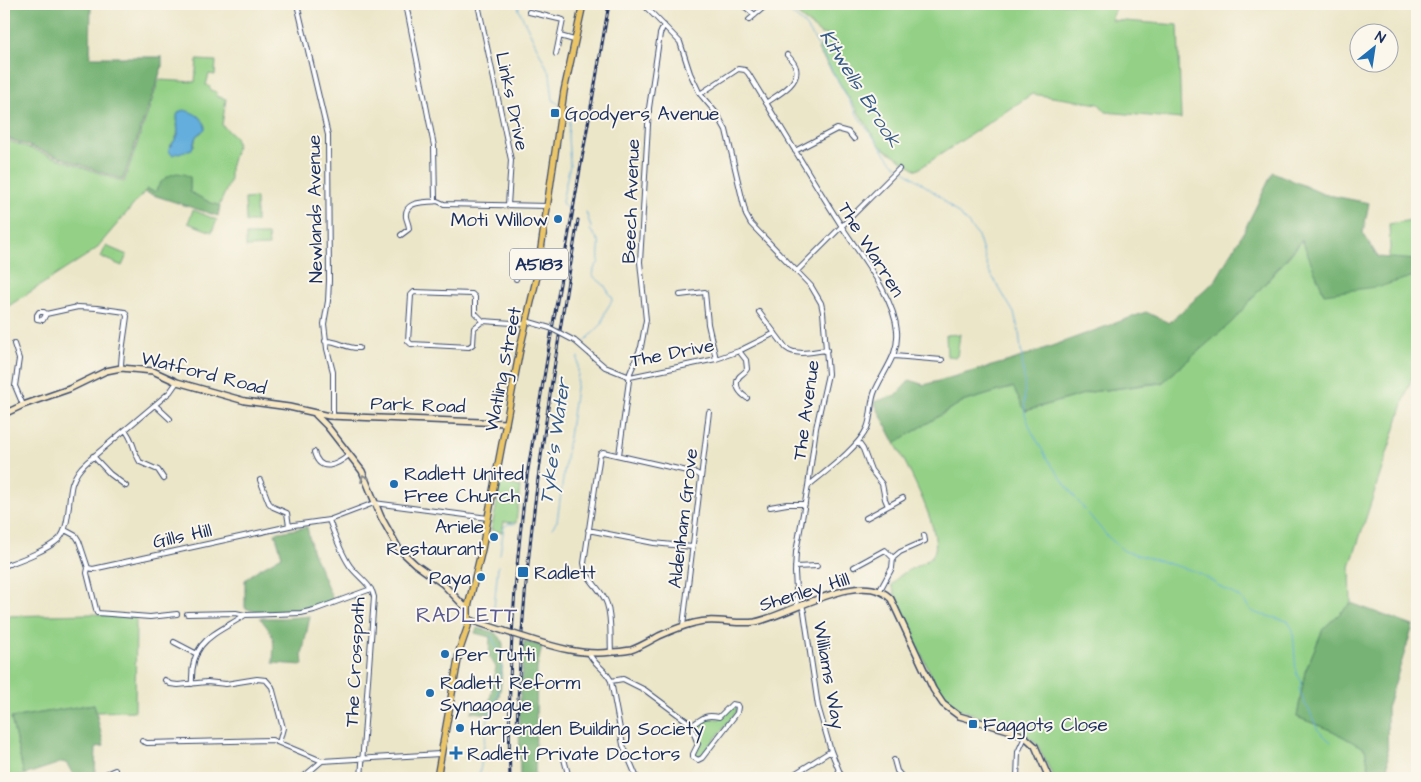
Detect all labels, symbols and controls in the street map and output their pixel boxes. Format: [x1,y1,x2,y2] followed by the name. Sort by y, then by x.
[1348,22,1398,72] north arrow
[813,24,908,154] water label: Kitwells Brook
[1371,27,1389,49] text: N
[488,50,535,153] street label: Links Drive
[565,101,719,129] place label: Goodyers Avenue
[549,107,561,119] marker: Goodyers Avenue
[301,135,330,283] street label: Newlands Avenue
[616,138,647,264] street label: Beech Avenue
[831,197,911,302] street label: The Warren
[451,207,548,234] place label: Moti Willow
[552,213,564,225] marker: Moti Willow
[510,248,568,280] road number: A5183
[478,304,530,434] street label: Watling Street
[628,332,717,375] street label: The Drive
[138,345,270,402] street label: Watford Road
[786,358,827,462] street label: The Avenue
[532,374,579,506] water label: Tyke's Water
[370,390,466,421] street label: Park Road
[662,447,705,590] street label: Aldenham Grove
[404,461,524,510] place label: Radlett United Free Church
[360,474,370,483] one-way arrow
[388,478,400,490] marker: Radlett United Free Church
[386,514,484,563] place label: Ariele Restaurant
[150,517,214,556] street label: Gills Hill
[488,531,500,543] marker: Ariele Restaurant
[534,560,596,587] place label: Radlett
[429,565,471,593] place label: Paya
[516,565,530,579] marker: Radlett
[756,566,853,620] street label: Shenley Hill
[475,571,487,583] marker: Paya
[339,596,372,728] street label: The Crosspath
[416,601,518,630] district label: RADLETT
[805,619,851,732] street label: Williams Way
[455,642,535,669] place label: Per Tutti
[439,648,451,660] marker: Per Tutti
[440,670,580,720] place label: Radlett Reform Synagogue
[424,687,436,699] marker: Radlett Reform Synagogue
[983,712,1108,740] place label: Faggots Close
[470,716,704,744] place label: Harpenden Building Society
[967,718,979,730] marker: Faggots Close
[454,722,466,734] marker: Harpenden Building Society
[467,741,680,768] place label: Radlett Private Doctors
[449,746,463,760] marker: Radlett Private Doctors

